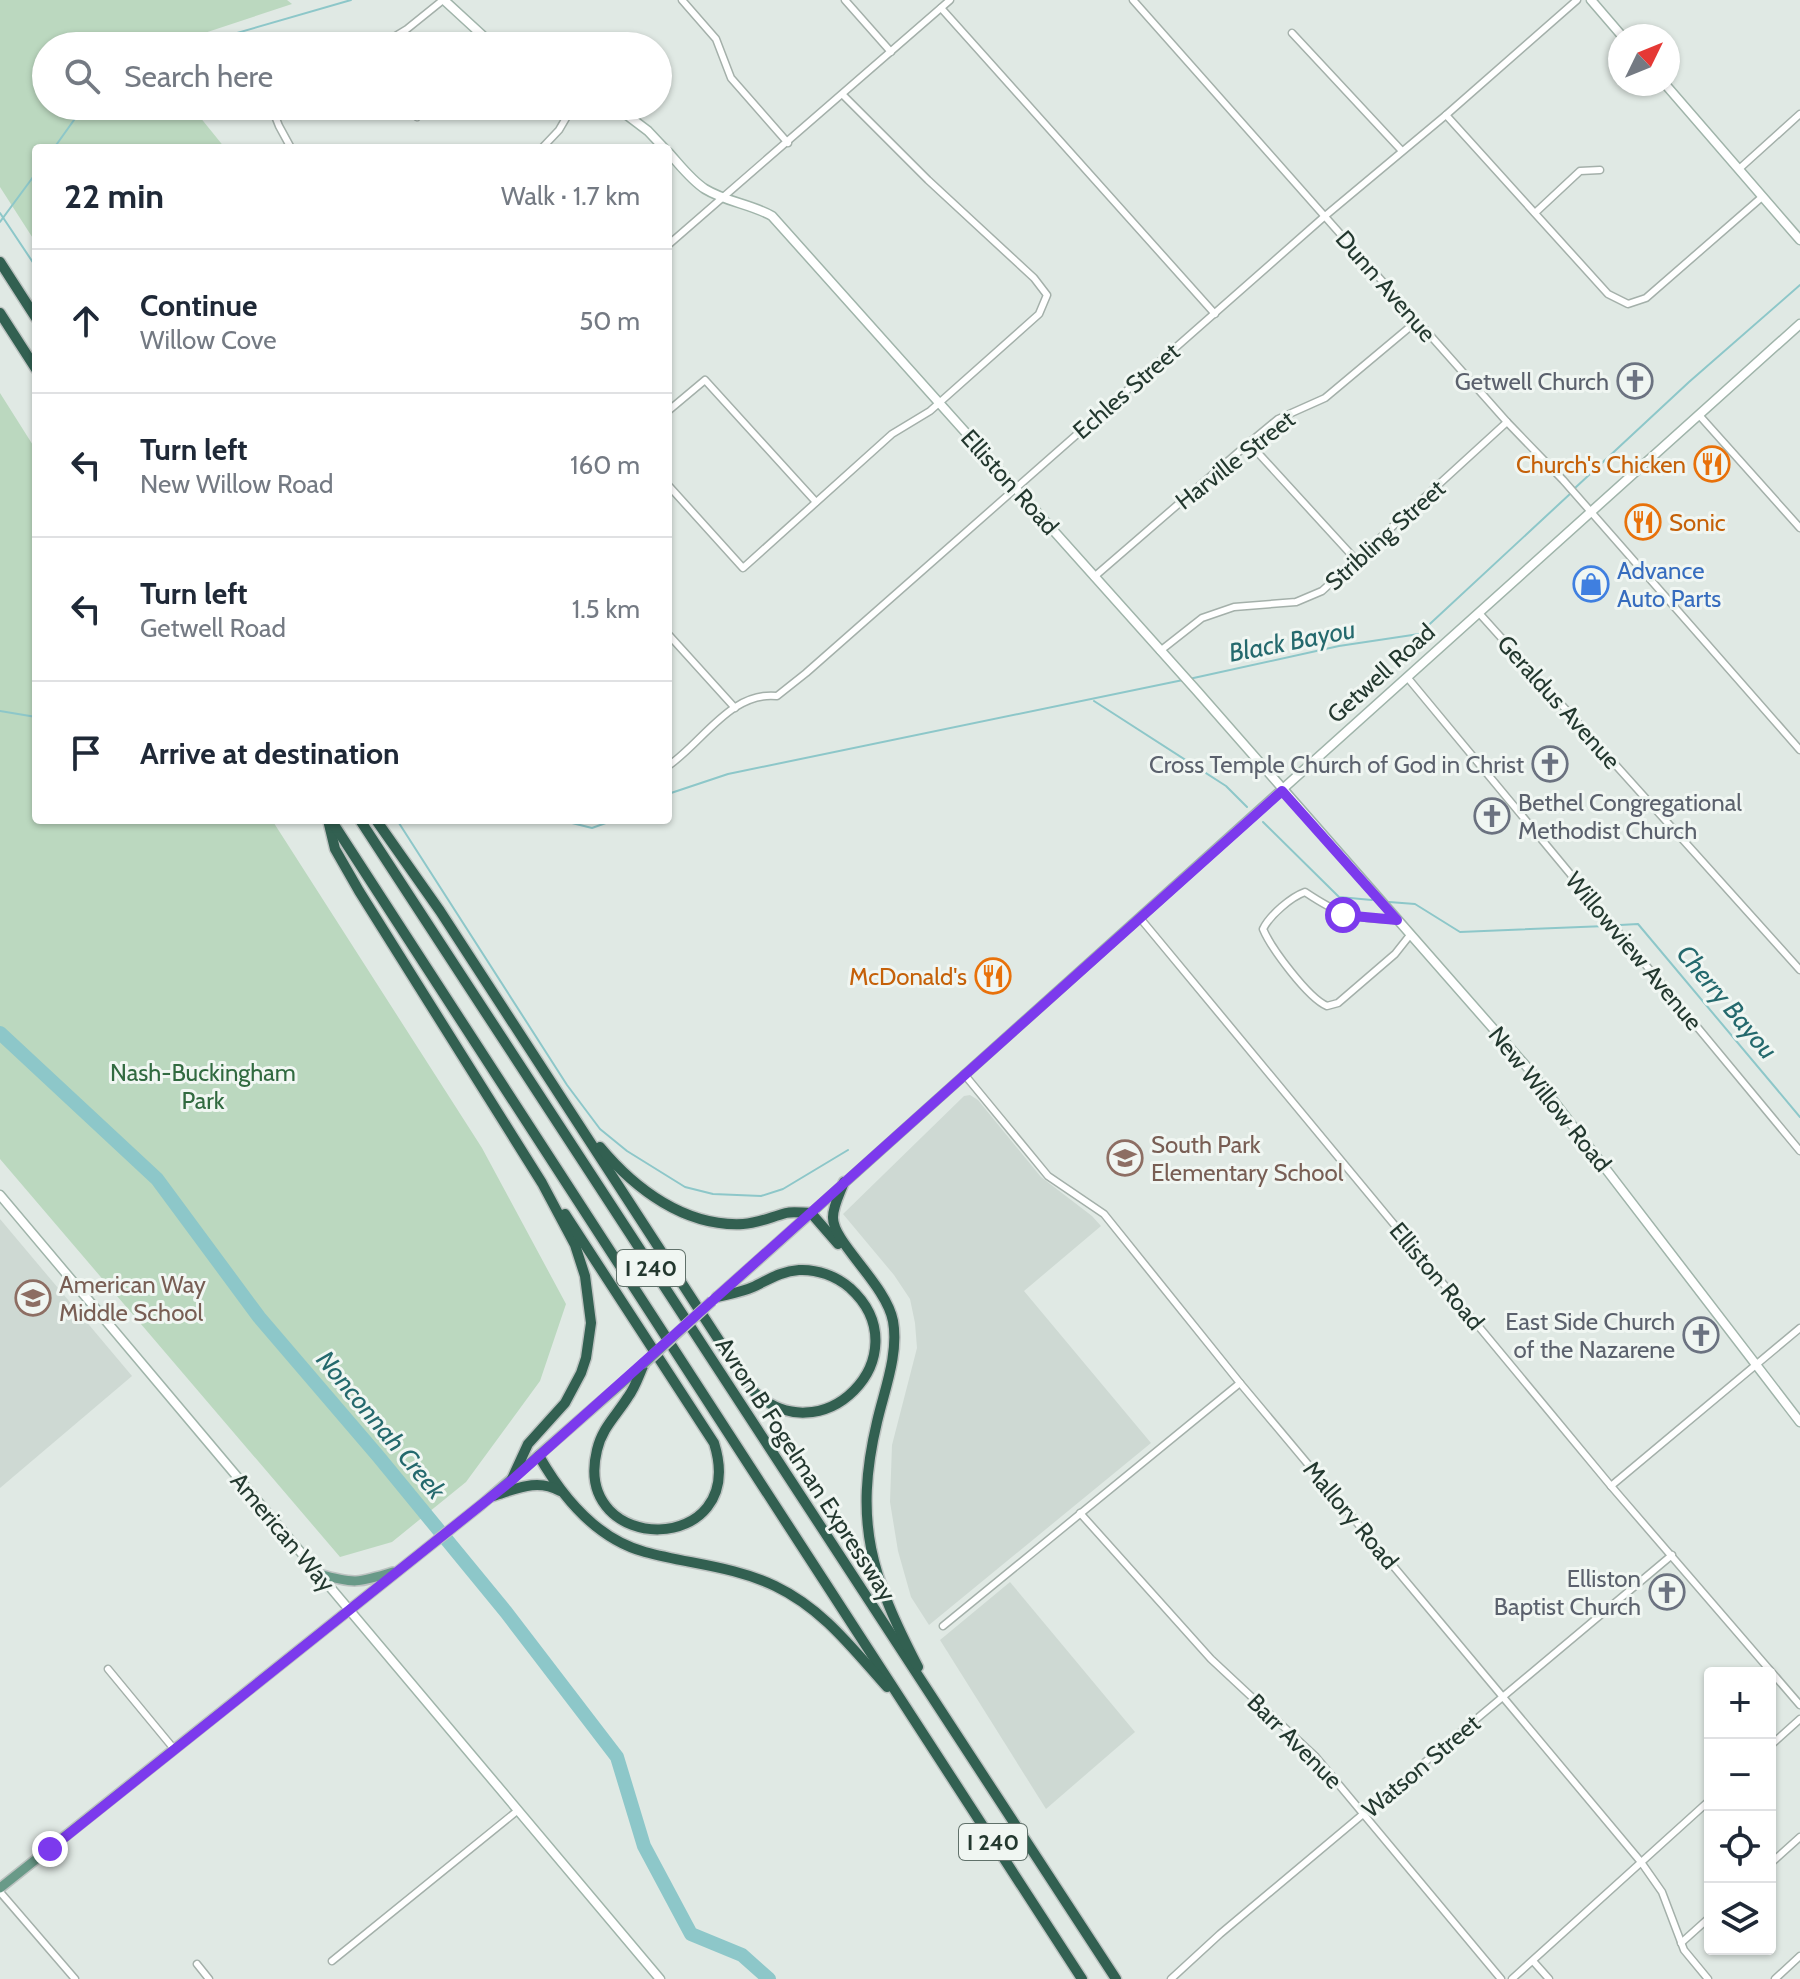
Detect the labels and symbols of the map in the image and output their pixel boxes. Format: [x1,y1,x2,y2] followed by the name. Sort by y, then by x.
[1608,24,1680,96] north arrow
[1330,224,1442,348] street label: Dunn Avenue
[1067,337,1185,445] street label: Echles Street
[1616,362,1654,400] church icon: Getwell Church
[1455,367,1609,396] place label: Getwell Church
[1170,404,1300,516] street label: Harville Street
[955,423,1065,541] street label: Elliston Road
[1693,445,1731,483] restaurant icon: Church's Chicken
[1516,450,1686,479] place label: Church's Chicken
[1319,474,1451,596] street label: Stribling Street
[1624,503,1662,541] restaurant icon: Sonic
[1669,508,1726,537] place label: Sonic
[1617,556,1721,613] place label: Advance Auto Parts
[1572,565,1610,603] shop icon: Advance Auto Parts
[1226,613,1358,669] water label: Black Bayou
[1321,617,1441,729] street label: Getwell Road
[1491,629,1627,775] street label: Geraldus Avenue
[1531,745,1569,783] church icon: Cross Temple Church of God in Christ
[1149,750,1524,779] place label: Cross Temple Church of God in Christ
[1518,788,1742,845] place label: Bethel Congregational Methodist Church
[1473,797,1511,835] church icon: Bethel Congregational Methodist Church
[1559,866,1709,1036] street label: Willowview Avenue
[1325,897,1361,933] route start
[1670,938,1784,1066] water label: Cherry Bayou
[974,957,1012,995] restaurant icon: McDonald's
[849,962,967,991] place label: McDonald's
[1483,1021,1617,1177] street label: New Willow Road
[110,1058,296,1115] park label: Nash-Buckingham Park
[1151,1130,1344,1187] place label: South Park Elementary School
[1106,1139,1144,1177] school or university icon: South Park Elementary School
[1384,1216,1490,1336] street label: Elliston Road
[617,1250,685,1286] road number: I 240
[59,1270,206,1327] place label: American Way Middle School
[14,1279,52,1317] school or university icon: American Way Middle School
[1505,1307,1675,1364] place label: East Side Church of the Nazarene
[1682,1316,1720,1354] church icon: East Side Church of the Nazarene
[710,1332,902,1606] street label: Avron B Fogelman Expressway
[310,1344,453,1506] water label: Nonconnah Creek
[1297,1455,1405,1575] street label: Mallory Road
[225,1466,341,1598] street label: American Way
[1494,1564,1641,1621] place label: Elliston Baptist Church
[1648,1573,1686,1611] church icon: Elliston Baptist Church
[1241,1687,1349,1795] street label: Barr Avenue
[1356,1708,1486,1824] street label: Watson Street
[959,1824,1027,1860] road number: I 240
[32,1831,68,1867] route end

